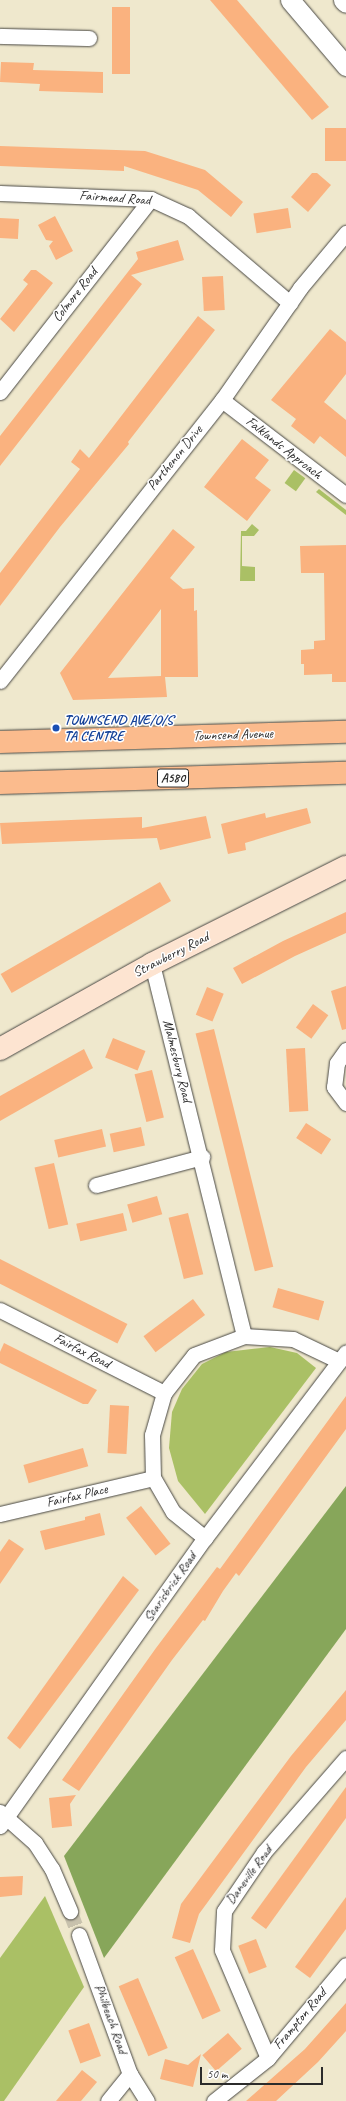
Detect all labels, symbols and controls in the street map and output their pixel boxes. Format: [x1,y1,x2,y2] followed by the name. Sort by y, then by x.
[79,187,151,209] street label: Fairmead Road
[49,265,101,325] street label: Colmore Road
[243,413,325,483] street label: Falklands Approach
[144,422,206,494] street label: Parthenon Drive
[64,712,174,744] place label: TOWNSEND AVE/O/S TA CENTRE
[51,723,61,733] marker: TOWNSEND AVE/O/S TA CENTRE
[193,725,273,745] street label: Townsend Avenue
[157,767,189,789] road number: A580
[130,929,212,981] street label: Strawberry Road
[159,1018,195,1104] street label: Malmesbury Road
[51,1330,113,1372] street label: Fairfax Road
[45,1481,109,1511] street label: Fairfax Place
[140,1549,200,1625] street label: Scarisbrick Road
[222,1842,276,1908] street label: Daneville Road
[91,1982,131,2056] street label: Philbeach Road
[270,1985,330,2053] street label: Frampton Road
[202,2059,325,2085] scale bar
[207,2066,227,2082] text: 50 m

